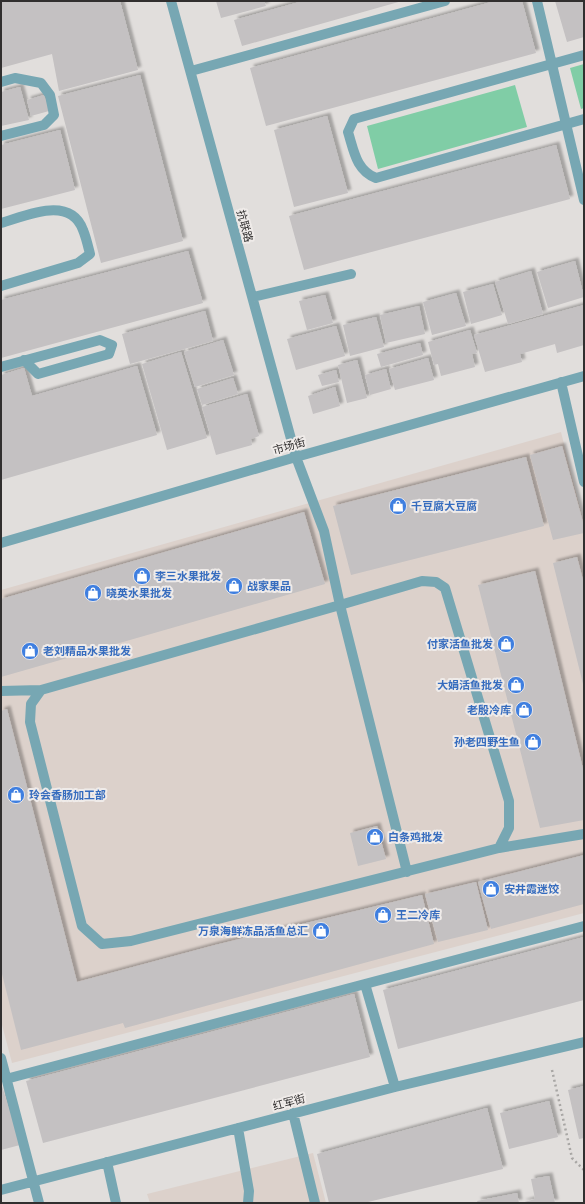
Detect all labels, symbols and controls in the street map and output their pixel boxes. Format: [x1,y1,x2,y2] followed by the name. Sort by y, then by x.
[234,208,256,244] street label: 抗联路
[271,435,307,457] street label: 市场街
[388,496,408,516] shop icon: 千豆腐大豆腐
[411,499,477,513] place label: 千豆腐大豆腐
[132,566,152,586] shop icon: 李三水果批发
[155,569,221,583] place label: 李三水果批发
[224,576,244,596] shop icon: 战家果品
[247,579,291,593] place label: 战家果品
[83,583,103,603] shop icon: 晓英水果批发
[106,586,172,600] place label: 晓英水果批发
[496,634,516,654] shop icon: 付家活鱼批发
[427,637,493,651] place label: 付家活鱼批发
[20,641,40,661] shop icon: 老刘精品水果批发
[43,644,131,658] place label: 老刘精品水果批发
[506,675,526,695] shop icon: 大娟活鱼批发
[437,678,503,692] place label: 大娟活鱼批发
[514,700,534,720] shop icon: 老殷冷库
[467,703,511,717] place label: 老殷冷库
[523,732,543,752] shop icon: 孙老四野生鱼
[454,735,520,749] place label: 孙老四野生鱼
[6,785,26,805] shop icon: 玲会香肠加工部
[29,788,106,802] place label: 玲会香肠加工部
[365,827,385,847] shop icon: 白条鸡批发
[388,830,443,844] place label: 白条鸡批发
[481,879,501,899] shop icon: 安井霞迷饺
[504,882,560,896] place label: 安井霞迷饺
[373,905,393,925] shop icon: 王二冷库
[396,908,440,922] place label: 王二冷库
[311,921,331,941] shop icon: 万泉海鲜冻品活鱼总汇
[198,924,308,938] place label: 万泉海鲜冻品活鱼总汇
[271,1091,307,1113] street label: 红军街

